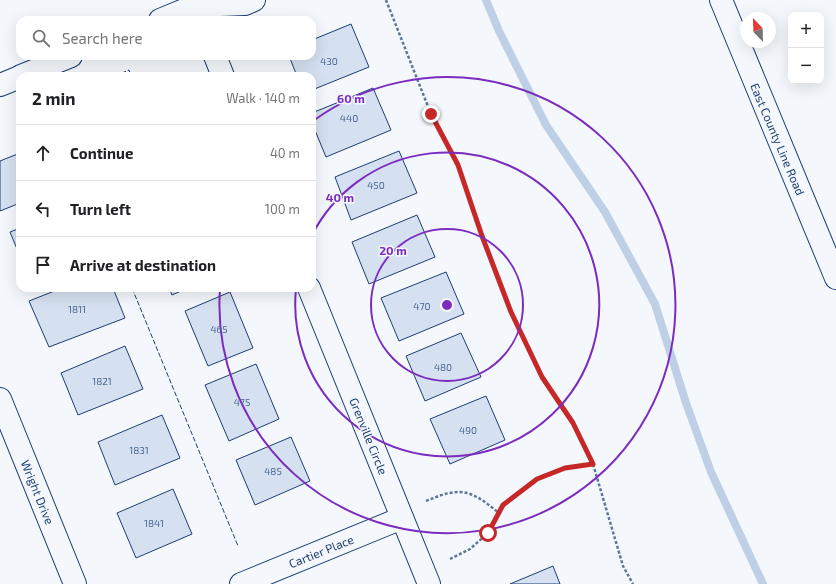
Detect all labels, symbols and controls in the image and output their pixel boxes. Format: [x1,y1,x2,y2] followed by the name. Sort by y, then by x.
[740,12,776,48] north arrow
[788,12,824,84] map controls
[788,12,824,48] button: +
[16,16,316,60] search box
[30,27,52,49] icon: search
[62,29,143,47] text: Search here
[788,48,824,84] button: −
[320,55,338,67] house number: 430
[748,81,808,197] street label: East County Line Road
[32,88,75,108] text: 2 min
[226,90,300,106] text: Walk · 140 m
[337,91,365,105] text: 60 m
[422,105,440,123] route end
[340,112,358,124] house number: 440
[32,142,54,164] icon: ahead
[70,144,133,162] text: Continue
[270,145,300,161] text: 40 m
[367,179,385,191] house number: 450
[326,190,354,204] text: 40 m
[32,198,54,220] icon: left
[70,200,131,218] text: Turn left
[265,201,300,217] text: 100 m
[379,243,407,257] text: 20 m
[32,254,54,276] icon: arrive
[70,256,216,274] text: Arrive at destination
[440,298,454,312] centre of rings
[413,300,431,312] house number: 470
[68,303,86,315] house number: 1811
[210,323,228,335] house number: 465
[434,361,452,373] house number: 480
[92,375,112,387] house number: 1821
[234,396,250,408] house number: 475
[347,396,391,476] street label: Grenville Circle
[459,424,477,436] house number: 490
[129,444,149,456] house number: 1831
[19,458,57,526] street label: Wright Drive
[264,465,282,477] house number: 485
[144,517,164,529] house number: 1841
[479,524,497,542] route start
[286,532,356,570] street label: Cartier Place

